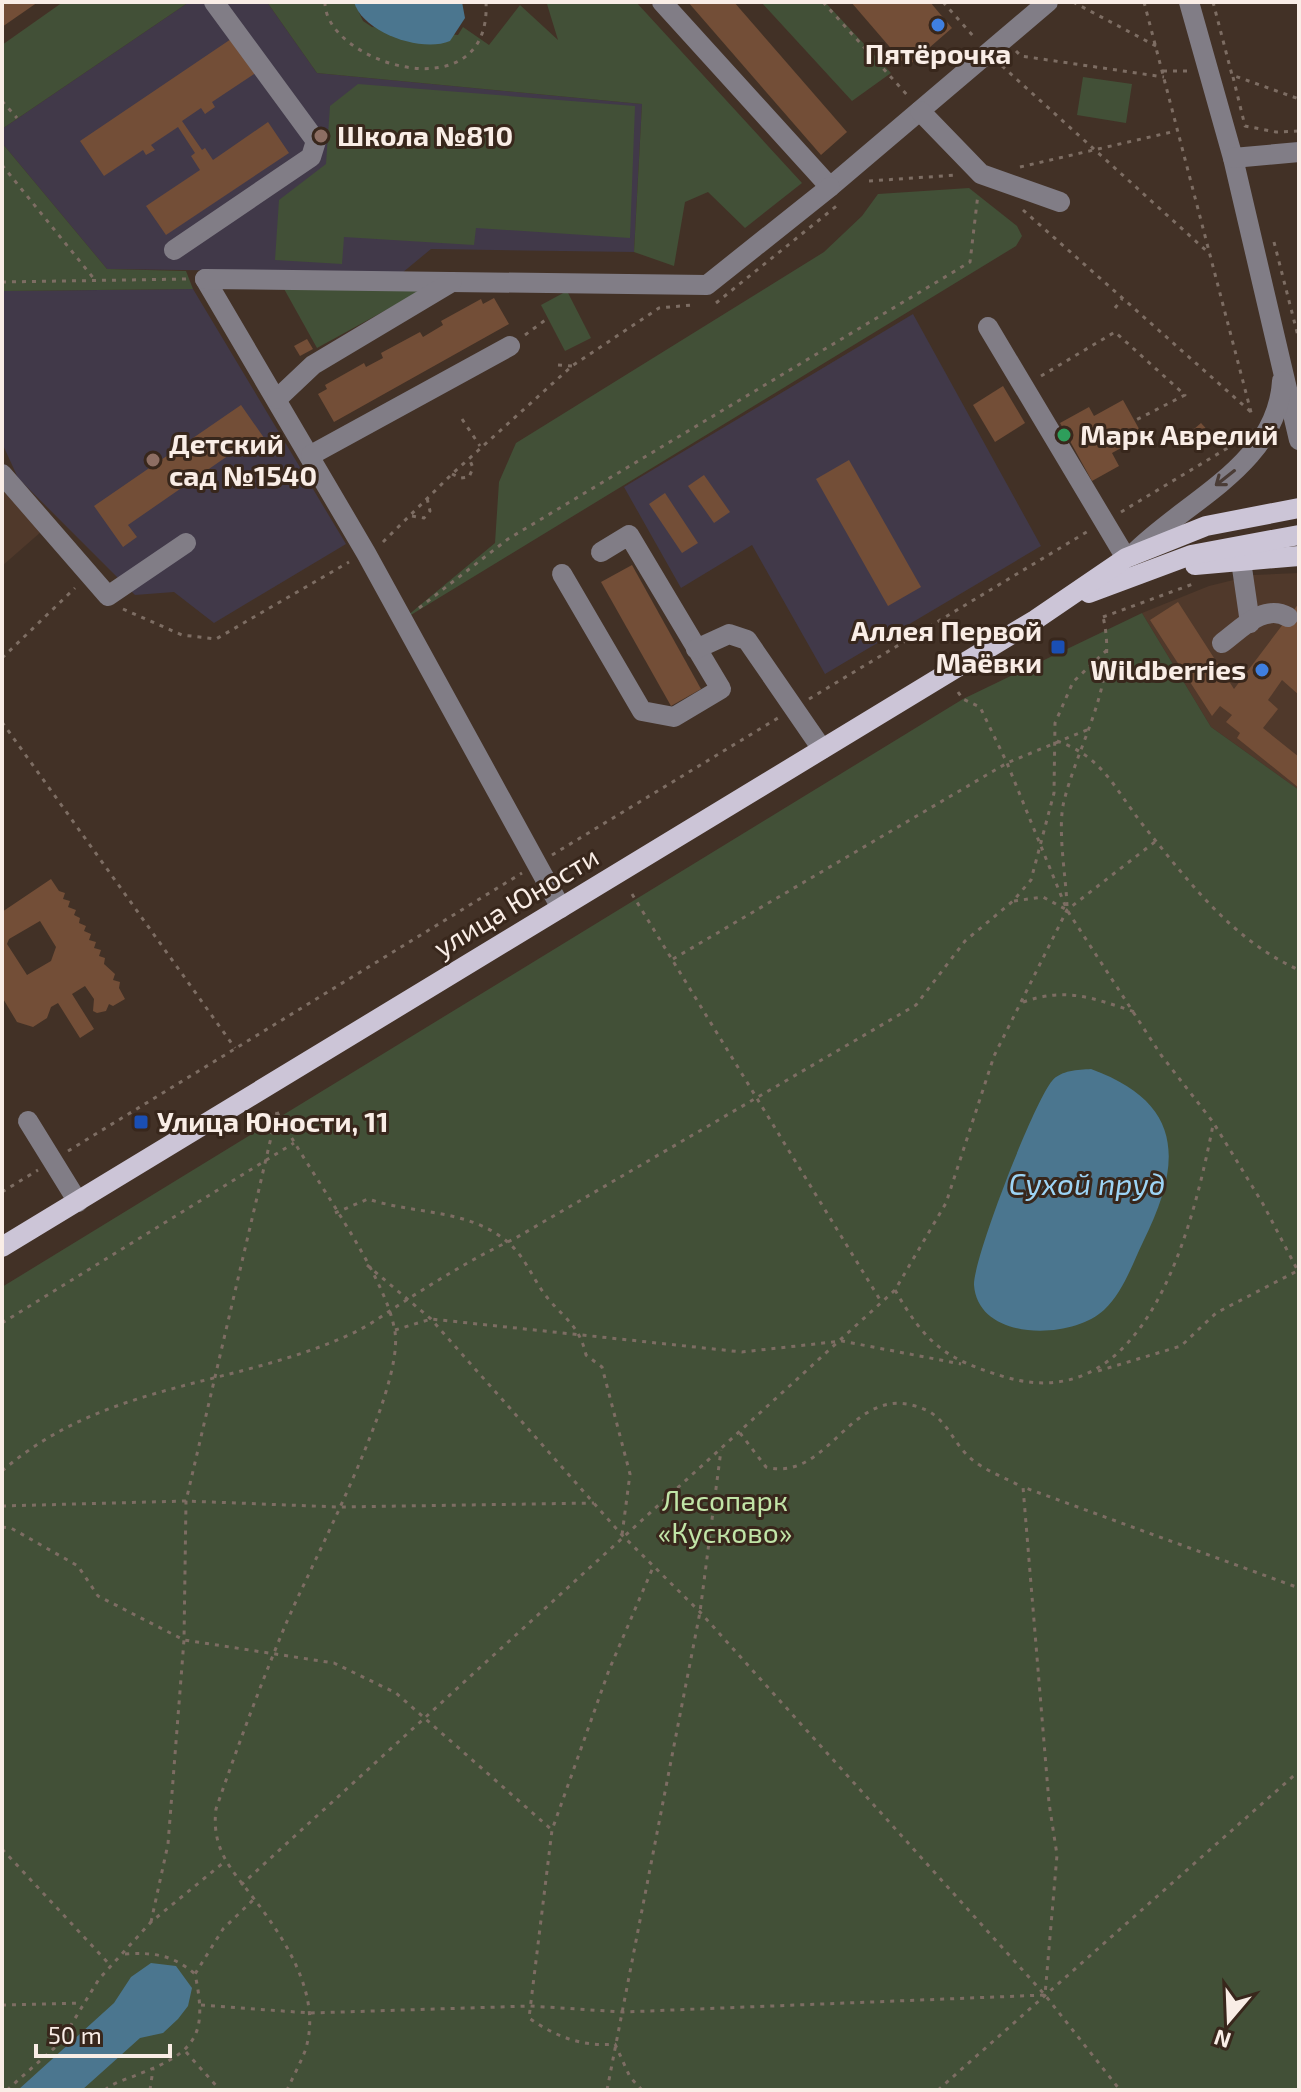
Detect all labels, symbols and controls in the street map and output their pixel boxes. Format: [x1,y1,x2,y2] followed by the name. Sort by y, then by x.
[929,16,947,34] marker: Пятёрочка
[865,36,1011,70] place label: Пятёрочка
[337,118,513,152] place label: Школа №810
[312,127,330,145] marker: Школа №810
[1080,417,1278,451] place label: Марк Аврелий
[169,426,317,492] place label: Детский сад №1540
[1055,426,1073,444] marker: Марк Аврелий
[144,451,162,469] marker: Детский сад №1540
[1214,470,1236,487] one-way arrow
[851,613,1042,679] place label: Аллея Первой Маёвки
[1049,638,1067,656] marker: Аллея Первой Маёвки
[1090,652,1246,686] place label: Wildberries
[1253,661,1271,679] marker: Wildberries
[427,839,604,964] street label: улица Юности
[157,1104,389,1138] place label: Улица Юности, 11
[132,1113,150,1131] marker: Улица Юности, 11
[1008,1165,1166,1201] water label: Сухой пруд
[658,1483,792,1549] park label: Лесопарк «Кусково»
[1189,1980,1269,2060] north arrow
[36,2008,170,2058] scale bar
[48,2020,102,2049] text: 50 m
[1210,2025,1234,2055] text: N

